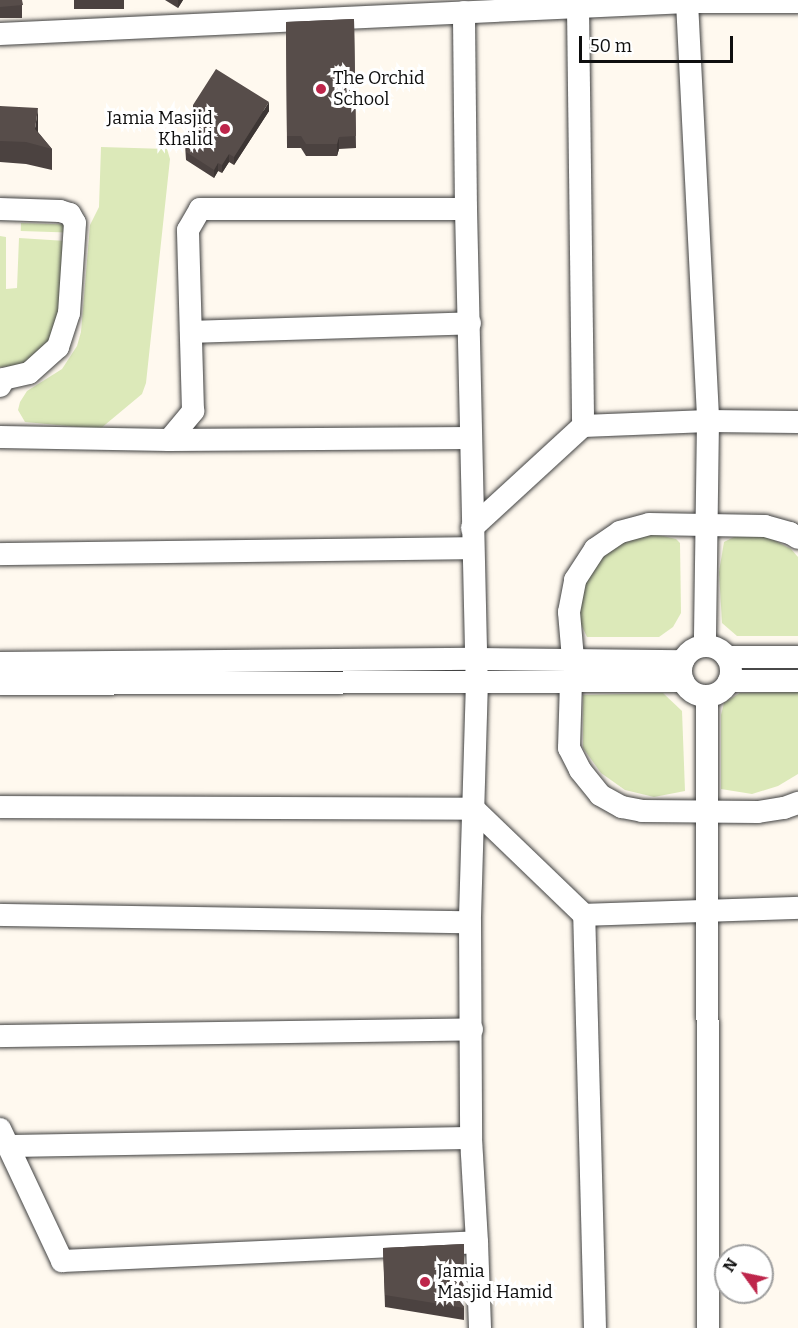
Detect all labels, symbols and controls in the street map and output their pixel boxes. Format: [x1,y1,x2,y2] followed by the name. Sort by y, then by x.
[582,24,736,62] scale bar
[590,35,632,57] text: 50 m
[333,68,425,110] place label: The Orchid School
[314,82,328,96] marker: The Orchid School
[107,108,213,150] place label: Jamia Masjid Khalid
[218,122,232,136] marker: Jamia Masjid Khalid
[714,1244,774,1304] north arrow
[719,1255,741,1275] text: N
[437,1261,553,1304] place label: Jamia Masjid Hamid
[418,1275,432,1289] marker: Jamia Masjid Hamid

